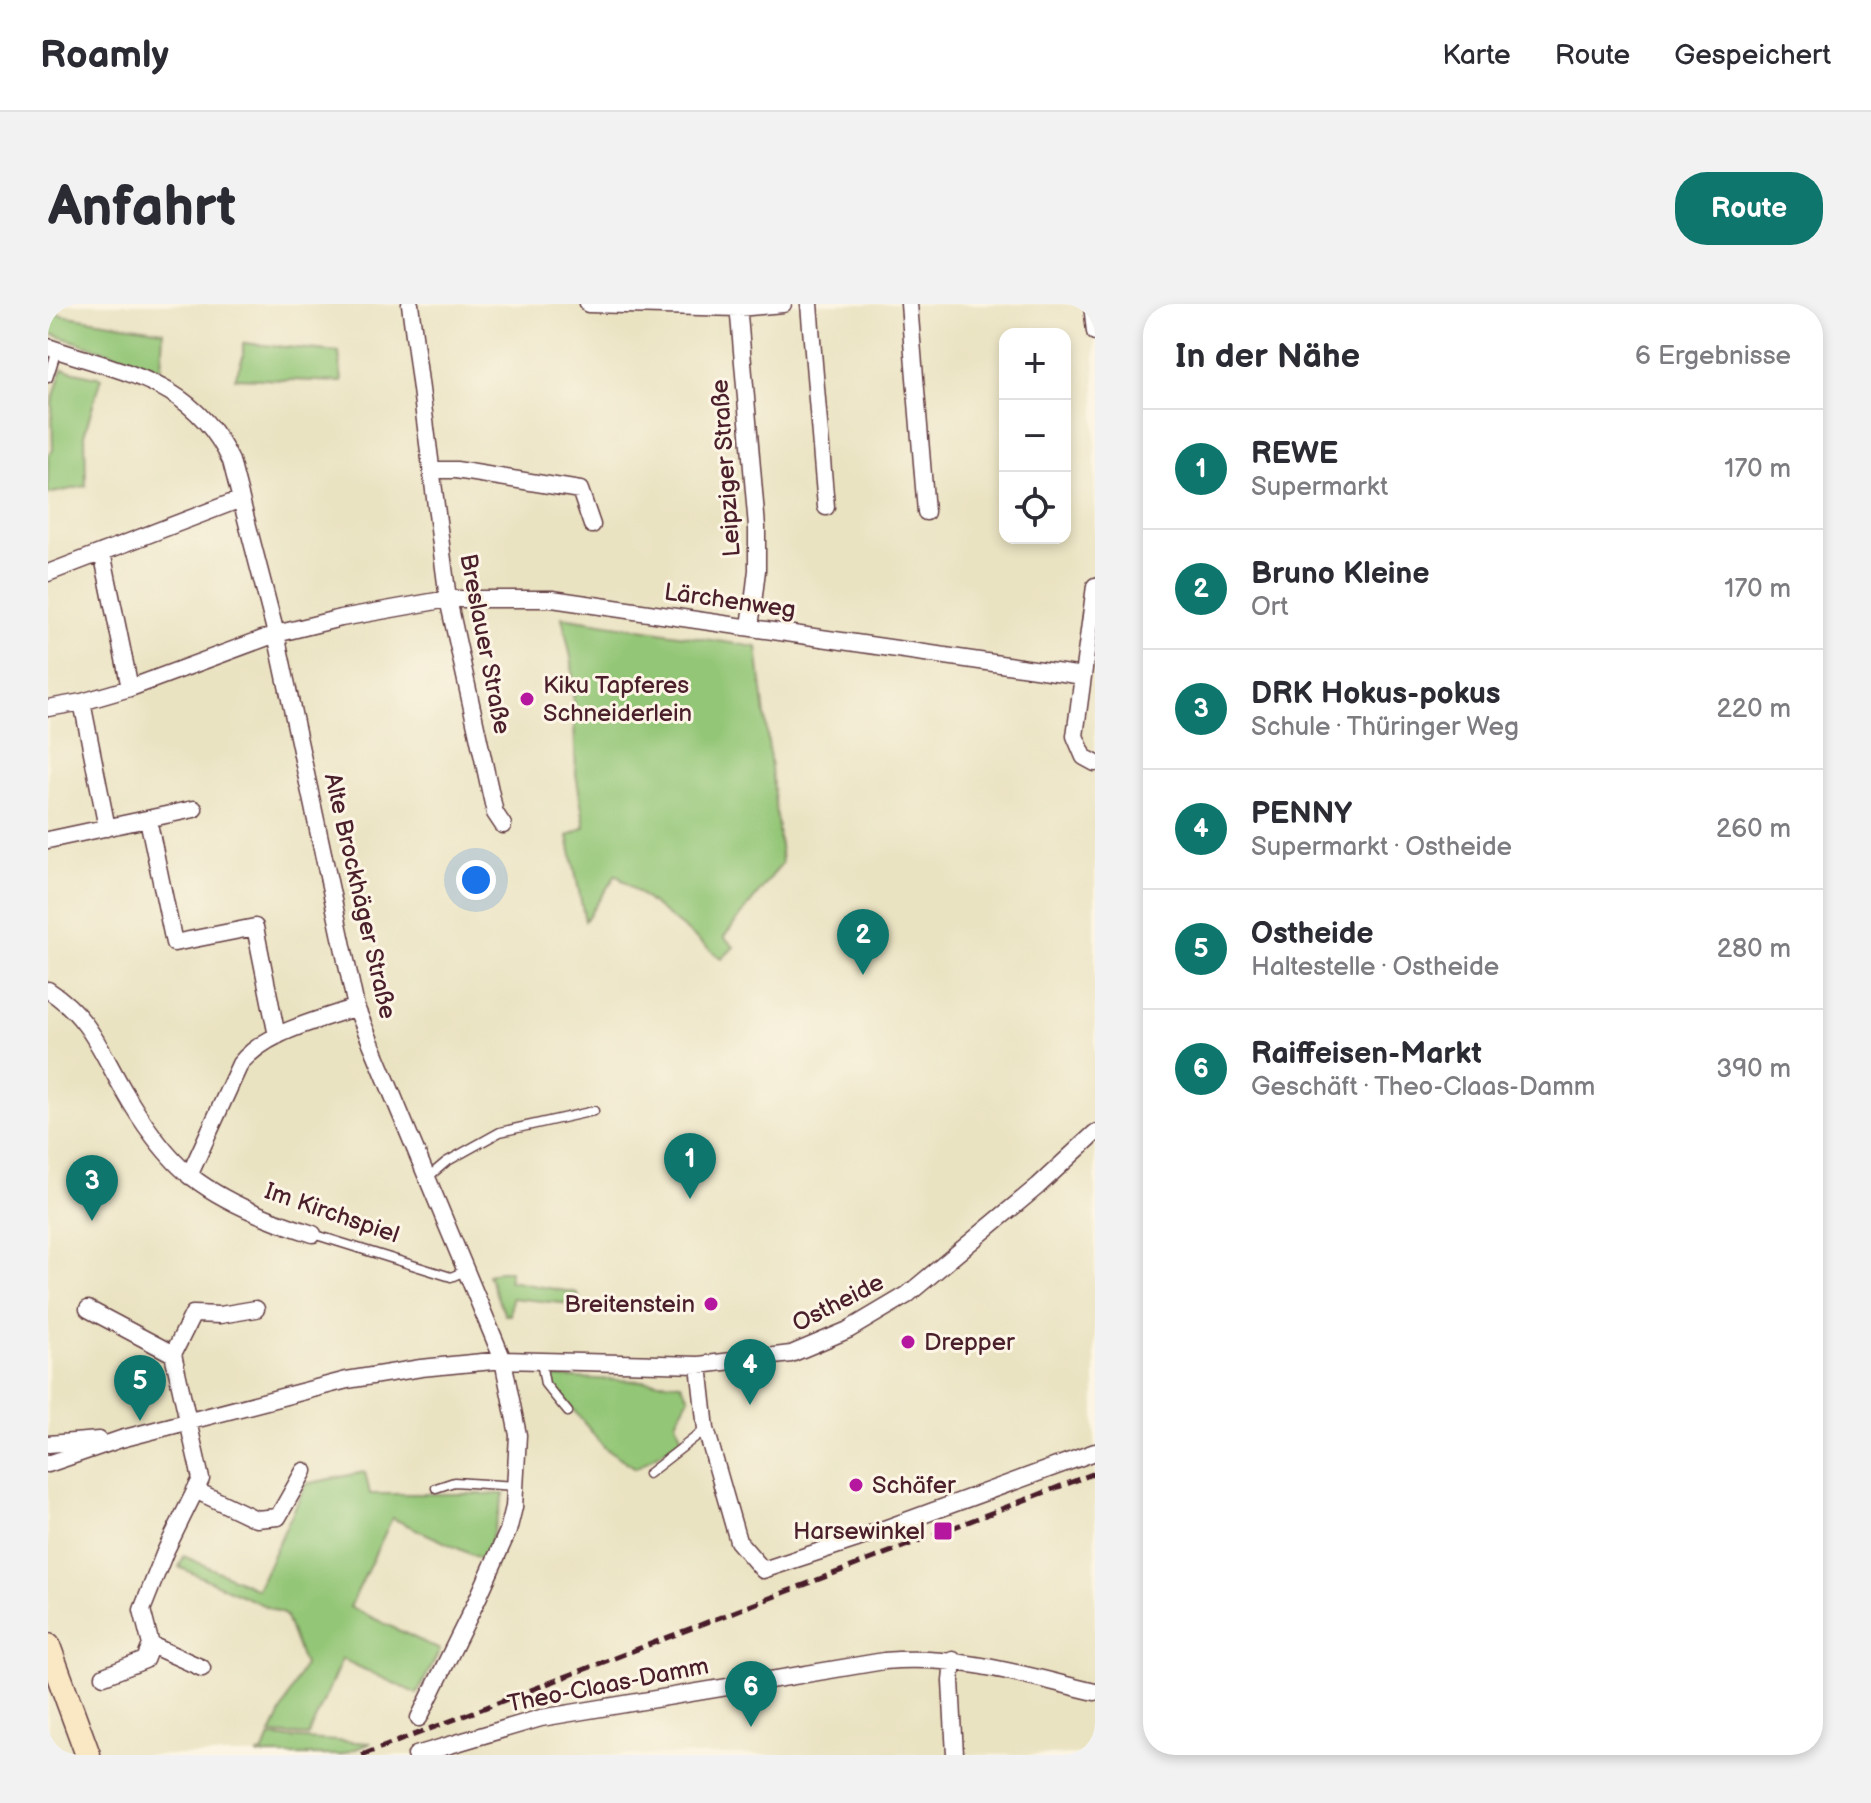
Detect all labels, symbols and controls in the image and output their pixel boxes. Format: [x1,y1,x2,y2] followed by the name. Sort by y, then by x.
[40,33,169,78] text: Roamly
[1442,39,1511,72] text: Karte
[1555,39,1630,72] text: Route
[1674,39,1831,72] text: Gespeichert
[1675,172,1823,245] button: Route
[48,175,236,242] text: Anfahrt
[999,328,1071,544] map controls
[999,328,1071,400] button: +
[1175,336,1360,377] text: In der Nähe
[1635,341,1791,372] text: 6 Ergebnisse
[705,378,747,558] street label: Leipziger Straße
[999,400,1071,472] button: −
[1251,436,1338,472] text: REWE
[1196,454,1206,485] text: 1
[1724,454,1791,485] text: 170 m
[999,472,1071,544] button: locate
[1251,472,1388,503] text: Supermarkt
[453,551,517,737] street label: Breslauer Straße
[1251,556,1429,592] text: Bruno Kleine
[1193,574,1209,605] text: 2
[1724,574,1791,605] text: 170 m
[662,577,798,625] street label: Lärchenweg
[1251,592,1288,623] text: Ort
[543,671,692,728] place label: Kiku Tapferes Schneiderlein
[1251,676,1501,712] text: DRK Hokus-pokus
[518,690,536,708] marker: Kiku Tapferes Schneiderlein
[1193,694,1209,725] text: 3
[1717,694,1791,725] text: 220 m
[1251,712,1519,743] text: Schule · Thüringer Weg
[318,770,402,1022] street label: Alte Brockhäger Straße
[1251,796,1352,832] text: PENNY
[1193,814,1209,845] text: 4
[1716,814,1791,845] text: 260 m
[1251,832,1512,863] text: Supermarkt · Ostheide
[456,860,496,900] your location
[837,909,889,975] pin: 2
[1251,916,1374,952] text: Ostheide
[1193,934,1209,965] text: 5
[1717,934,1791,965] text: 280 m
[1251,952,1499,983] text: Haltestelle · Ostheide
[1251,1036,1482,1072] text: Raiffeisen-Markt
[1193,1054,1209,1085] text: 6
[1716,1054,1791,1085] text: 390 m
[1251,1072,1595,1103] text: Geschäft · Theo-Claas-Damm
[664,1133,716,1199] pin: 1
[66,1155,118,1221] pin: 3
[261,1176,403,1250] street label: Im Kirchspiel
[787,1268,889,1338] street label: Ostheide
[564,1290,695,1319] place label: Breitenstein
[702,1295,720,1313] marker: Breitenstein
[924,1328,1015,1357] place label: Drepper
[899,1333,917,1351] marker: Drepper
[724,1339,776,1405] pin: 4
[114,1355,166,1421] pin: 5
[872,1471,956,1500] place label: Schäfer
[847,1476,865,1494] marker: Schäfer
[793,1517,925,1546] place label: Harsewinkel
[932,1520,954,1542] marker: Harsewinkel
[505,1651,711,1719] street label: Theo-Claas-Damm
[725,1661,777,1727] pin: 6

